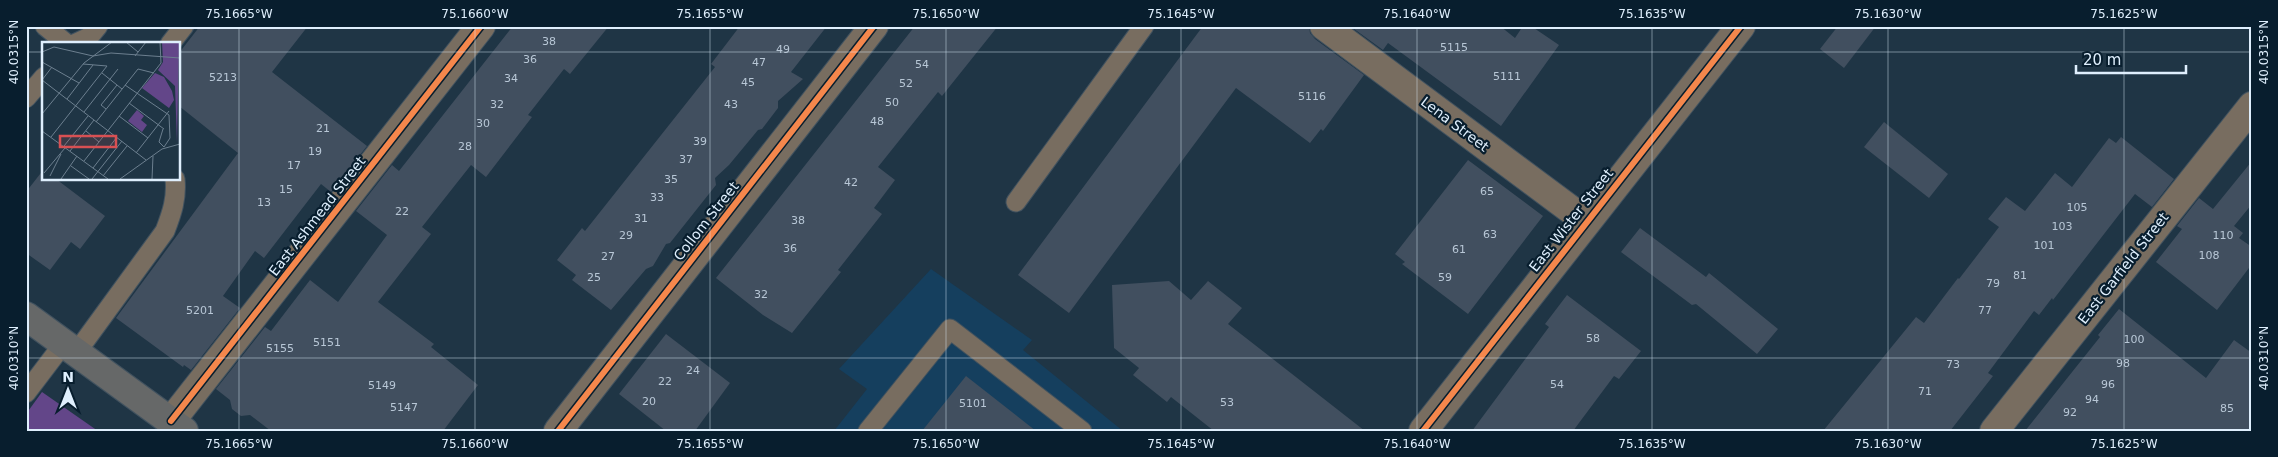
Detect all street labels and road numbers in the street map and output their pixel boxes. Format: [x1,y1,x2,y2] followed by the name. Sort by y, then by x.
[1418,93,1492,155] street label: Lena Street
[265,153,369,279] street label: East Ashmead Street
[1526,165,1616,275] street label: East Wister Street
[670,178,742,263] street label: Collom Street
[2075,209,2172,327] street label: East Garfield Street

